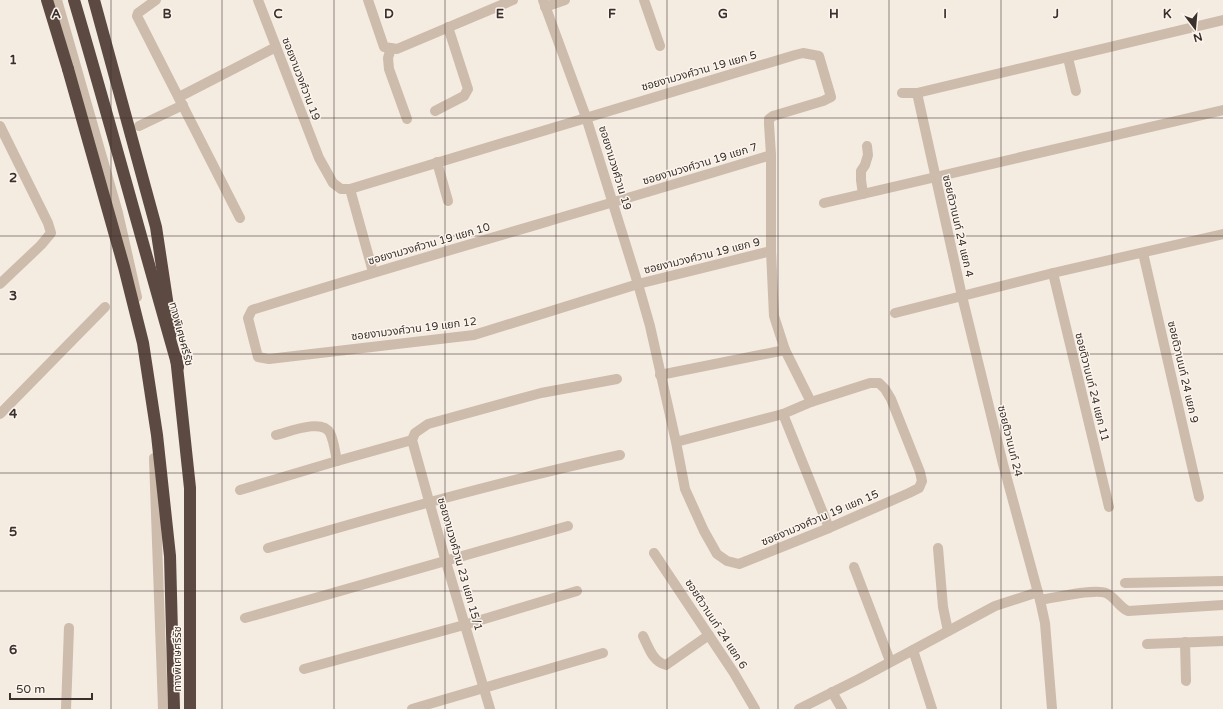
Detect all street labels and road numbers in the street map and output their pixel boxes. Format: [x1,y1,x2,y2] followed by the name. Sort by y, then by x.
[279,36,323,122] street label: ซอยงามวงศ์วาน 19
[640,48,758,94] street label: ซอยงามวงศ์วาน 19 แยก 5
[596,124,634,212] street label: ซอยงามวงศ์วาน 19
[641,140,759,188] street label: ซอยงามวงศ์วาน 19 แยก 7
[940,174,976,278] street label: ซอยติวานนท์ 24 แยก 4
[367,220,492,268] street label: ซอยงามวงศ์วาน 19 แยก 10
[643,235,762,277] street label: ซอยงามวงศ์วาน 19 แยก 9
[166,301,196,367] street label: ทางพิเศษศรีรัช
[351,315,478,343] street label: ซอยงามวงศ์วาน 19 แยก 12
[1165,320,1201,424] street label: ซอยติวานนท์ 24 แยก 9
[1072,331,1112,443] street label: ซอยติวานนท์ 24 แยก 11
[995,404,1025,478] street label: ซอยติวานนท์ 24
[759,487,881,549] street label: ซอยงามวงศ์วาน 19 แยก 15
[435,496,485,632] street label: ซอยงามวงศ์วาน 23 แยก 15/1
[682,577,750,671] street label: ซอยติวานนท์ 24 แยก 6
[171,626,184,692] street label: ทางพิเศษศรีรัช

